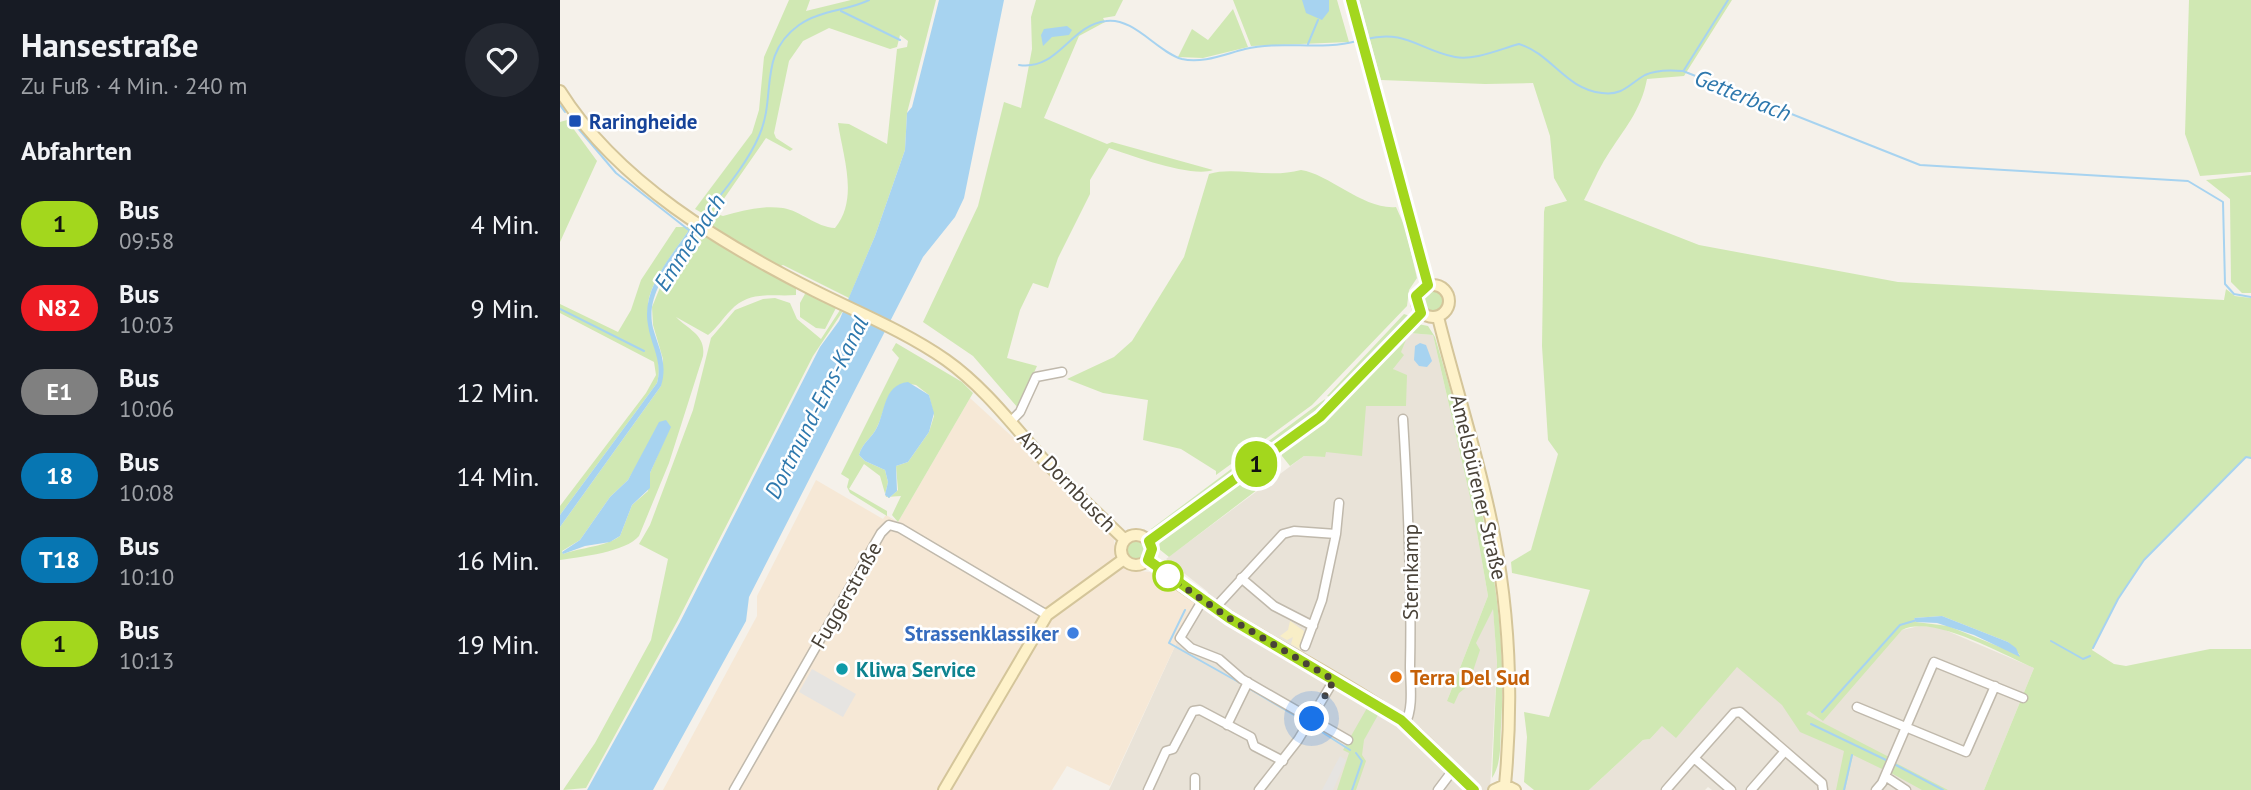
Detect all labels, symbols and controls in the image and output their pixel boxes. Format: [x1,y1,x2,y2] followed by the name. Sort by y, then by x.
[21,23,198,66] text: Hansestraße
[465,23,539,97] button: heart
[1690,63,1796,127] water label: Getterbach
[21,71,247,100] text: Zu Fuß · 4 Min. · 240 m
[589,108,698,135] place label: Raringheide
[567,113,583,129] marker: Raringheide
[21,134,132,167] text: Abfahrten
[647,188,731,296] water label: Emmerbach
[119,193,159,226] text: Bus
[53,208,66,239] text: 1
[471,208,539,241] text: 4 Min.
[119,226,174,255] text: 09:58
[119,277,159,310] text: Bus
[38,292,81,323] text: N82
[471,292,539,325] text: 9 Min.
[119,310,174,339] text: 10:03
[757,311,875,503] water label: Dortmund-Ems-Kanal
[119,361,159,394] text: Bus
[46,376,73,407] text: E1
[456,376,539,409] text: 12 Min.
[1445,392,1513,582] street label: Amelsbürener Straße
[119,394,174,423] text: 10:06
[1012,424,1122,538] street label: Am Dornbusch
[1233,441,1279,487] line badge: 1
[119,445,159,478] text: Bus
[1249,448,1263,479] text: 1
[46,460,73,491] text: 18
[456,460,539,493] text: 14 Min.
[119,478,174,507] text: 10:08
[1397,524,1424,620] street label: Sternkamp
[119,529,159,562] text: Bus
[805,537,887,653] street label: Fuggerstraße
[39,544,80,575] text: T18
[456,544,539,577] text: 16 Min.
[1153,561,1183,591] unlabelled marker
[119,562,174,591] text: 10:10
[119,613,159,646] text: Bus
[905,620,1060,647] place label: Strassenklassiker
[1065,625,1081,641] marker: Strassenklassiker
[53,628,66,659] text: 1
[456,628,539,661] text: 19 Min.
[119,646,174,675] text: 10:13
[856,656,976,683] place label: Kliwa Service
[834,661,850,677] marker: Kliwa Service
[1410,664,1530,691] place label: Terra Del Sud
[1388,669,1404,685] marker: Terra Del Sud
[1294,701,1329,736] your location

